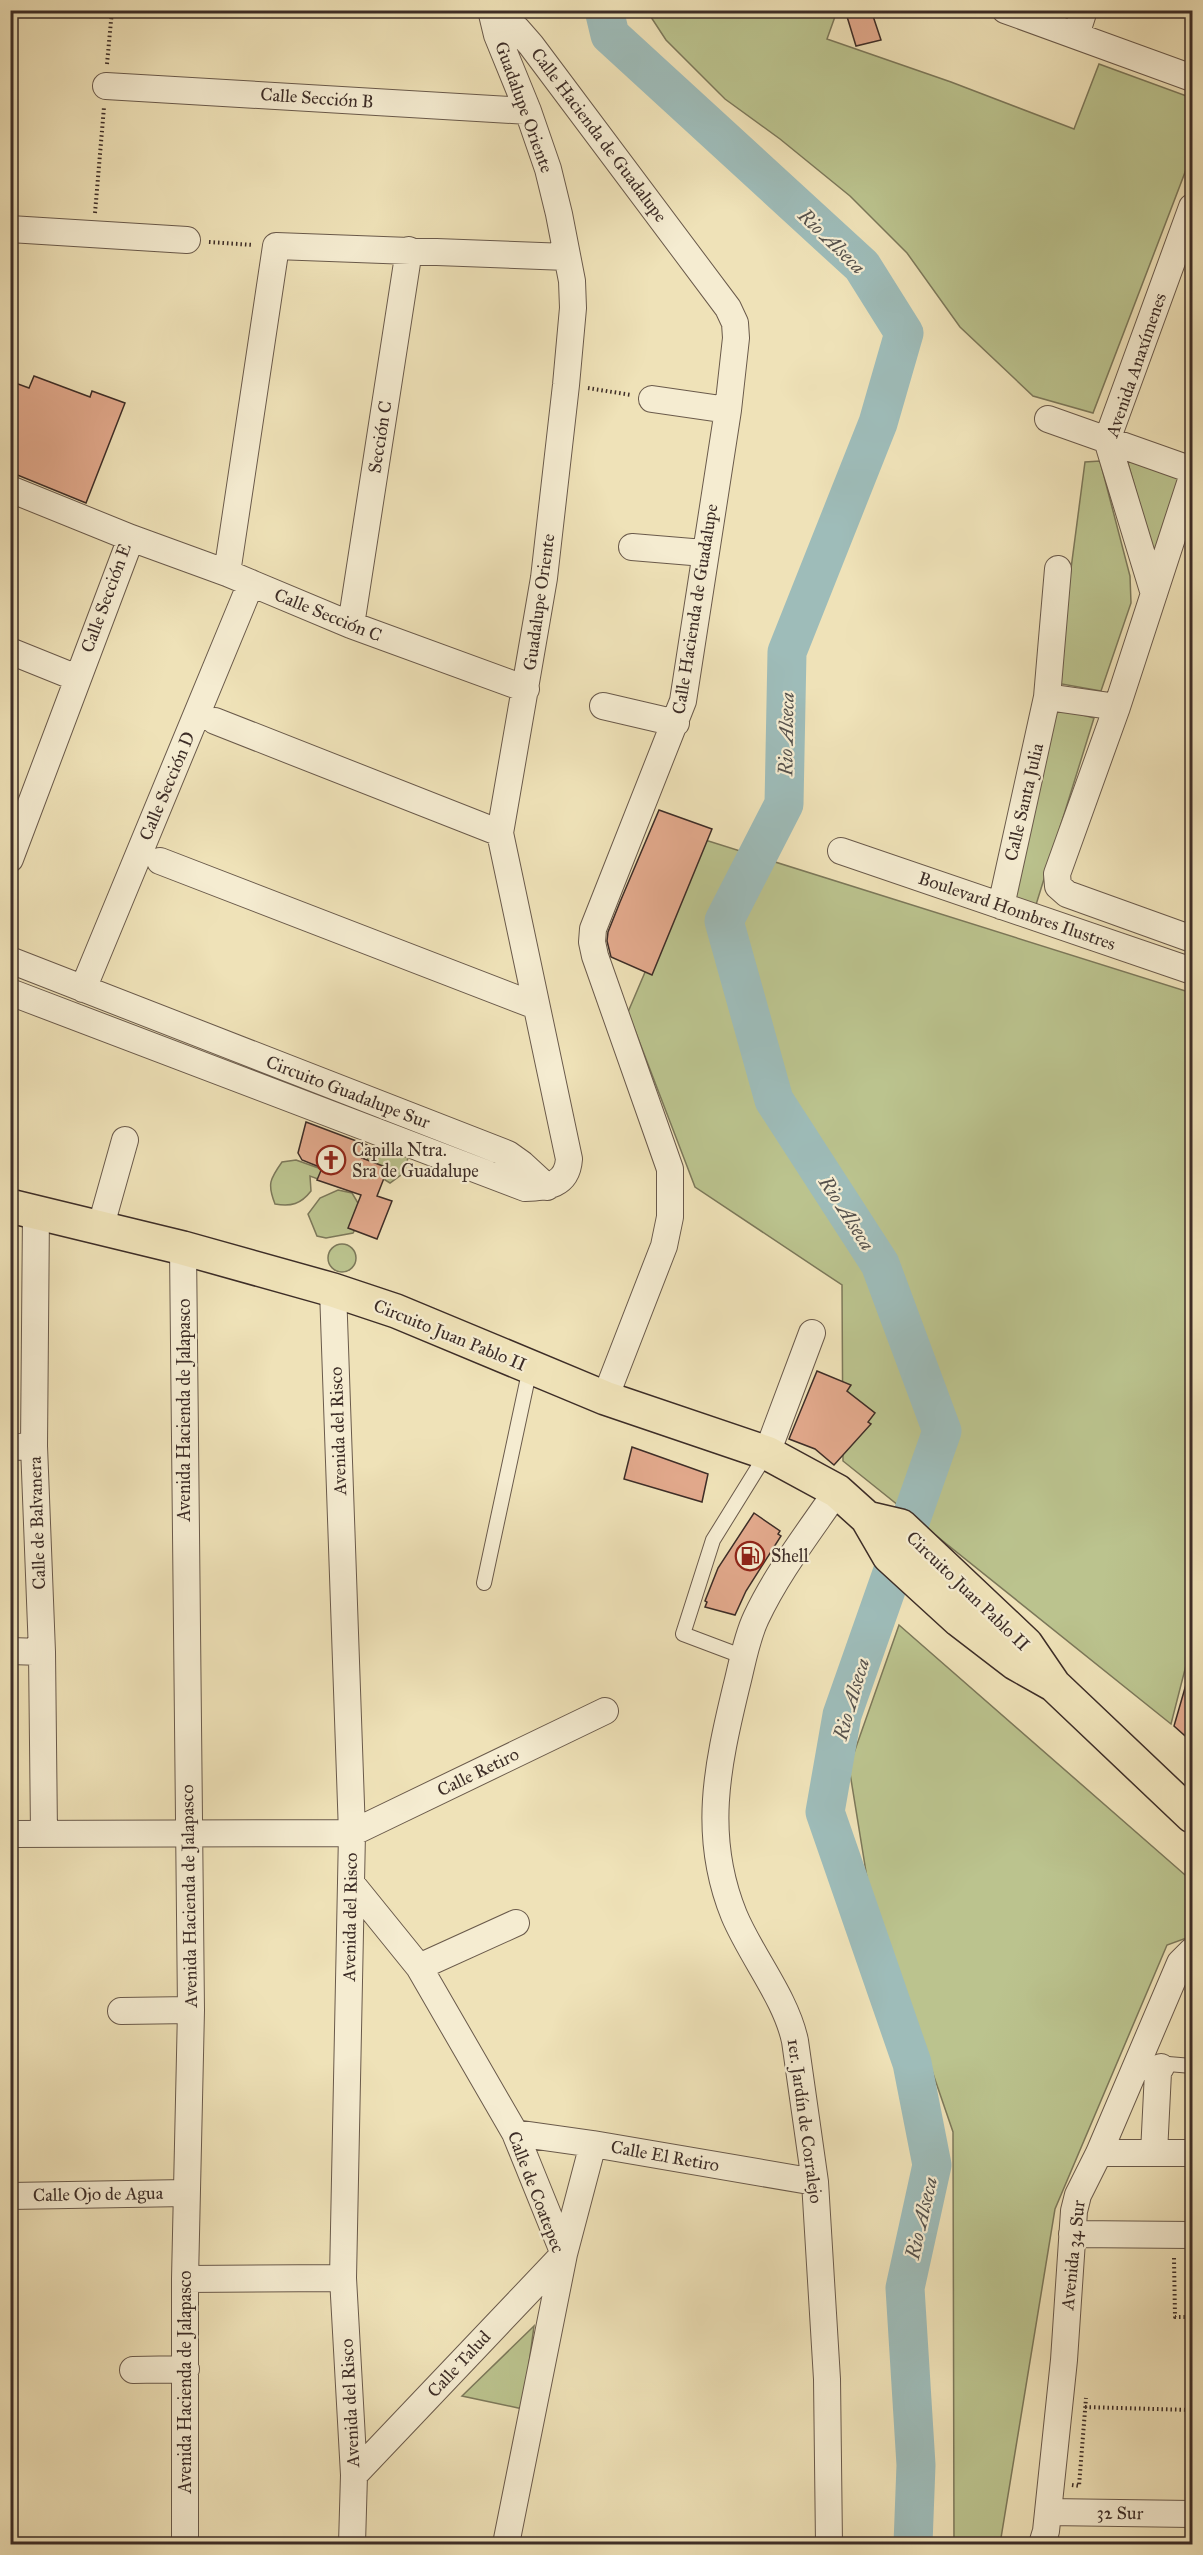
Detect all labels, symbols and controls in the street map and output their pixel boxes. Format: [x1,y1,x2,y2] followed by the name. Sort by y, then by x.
[490,38,558,176] street label: Guadalupe Oriente
[526,43,672,227] street label: Calle Hacienda de Guadalupe
[260,83,374,113] street label: Calle Sección B
[793,203,870,279] water label: Rio Alseca
[1101,290,1171,441] street label: Avenida Anaxímenes
[363,399,397,475] street label: Sección C
[668,502,722,716] street label: Calle Hacienda de Guadalupe
[518,532,560,672] street label: Guadalupe Oriente
[76,540,136,656] street label: Calle Sección E
[271,583,385,647] street label: Calle Sección C
[773,692,799,777] water label: Rio Alseca
[134,728,200,844] street label: Calle Sección D
[1000,741,1049,863] street label: Calle Santa Julia
[915,867,1119,955] street label: Boulevard Hombres Ilustres
[263,1051,433,1134] street label: Circuito Guadalupe Sur
[352,1139,479,1182] place label: Capilla Ntra. Sra de Guadalupe
[315,1144,347,1176] church icon: Capilla Ntra. Sra de Guadalupe
[814,1171,880,1255] water label: Rio Alseca
[370,1294,530,1377] street label: Circuito Juan Pablo II
[173,1298,196,1523] street label: Avenida Hacienda de Jalapasco
[325,1366,351,1497] street label: Avenida del Risco
[24,1456,50,1590] street label: Calle de Balvanera
[901,1527,1034,1656] street label: Circuito Juan Pablo II
[734,1540,766,1572] fuel station icon: Shell
[771,1545,809,1567] place label: Shell
[828,1655,874,1744] water label: Rio Alseca
[434,1743,522,1801] street label: Calle Retiro
[176,1784,203,2009] street label: Avenida Hacienda de Jalapasco
[338,1852,362,1983] street label: Avenida del Risco
[782,2037,827,2205] street label: 1er. Jardín de Corralejo
[503,2128,569,2256] street label: Calle de Coatepec
[609,2136,721,2176] street label: Calle El Retiro
[900,2175,942,2262] water label: Rio Alseca
[33,2182,164,2207] street label: Calle Ojo de Agua
[1056,2199,1090,2312] street label: Avenida 34 Sur
[174,2270,197,2495] street label: Avenida Hacienda de Jalapasco
[423,2326,495,2402] street label: Calle Talud
[336,2338,364,2469] street label: Avenida del Risco
[1096,2502,1144,2524] street label: 32 Sur

